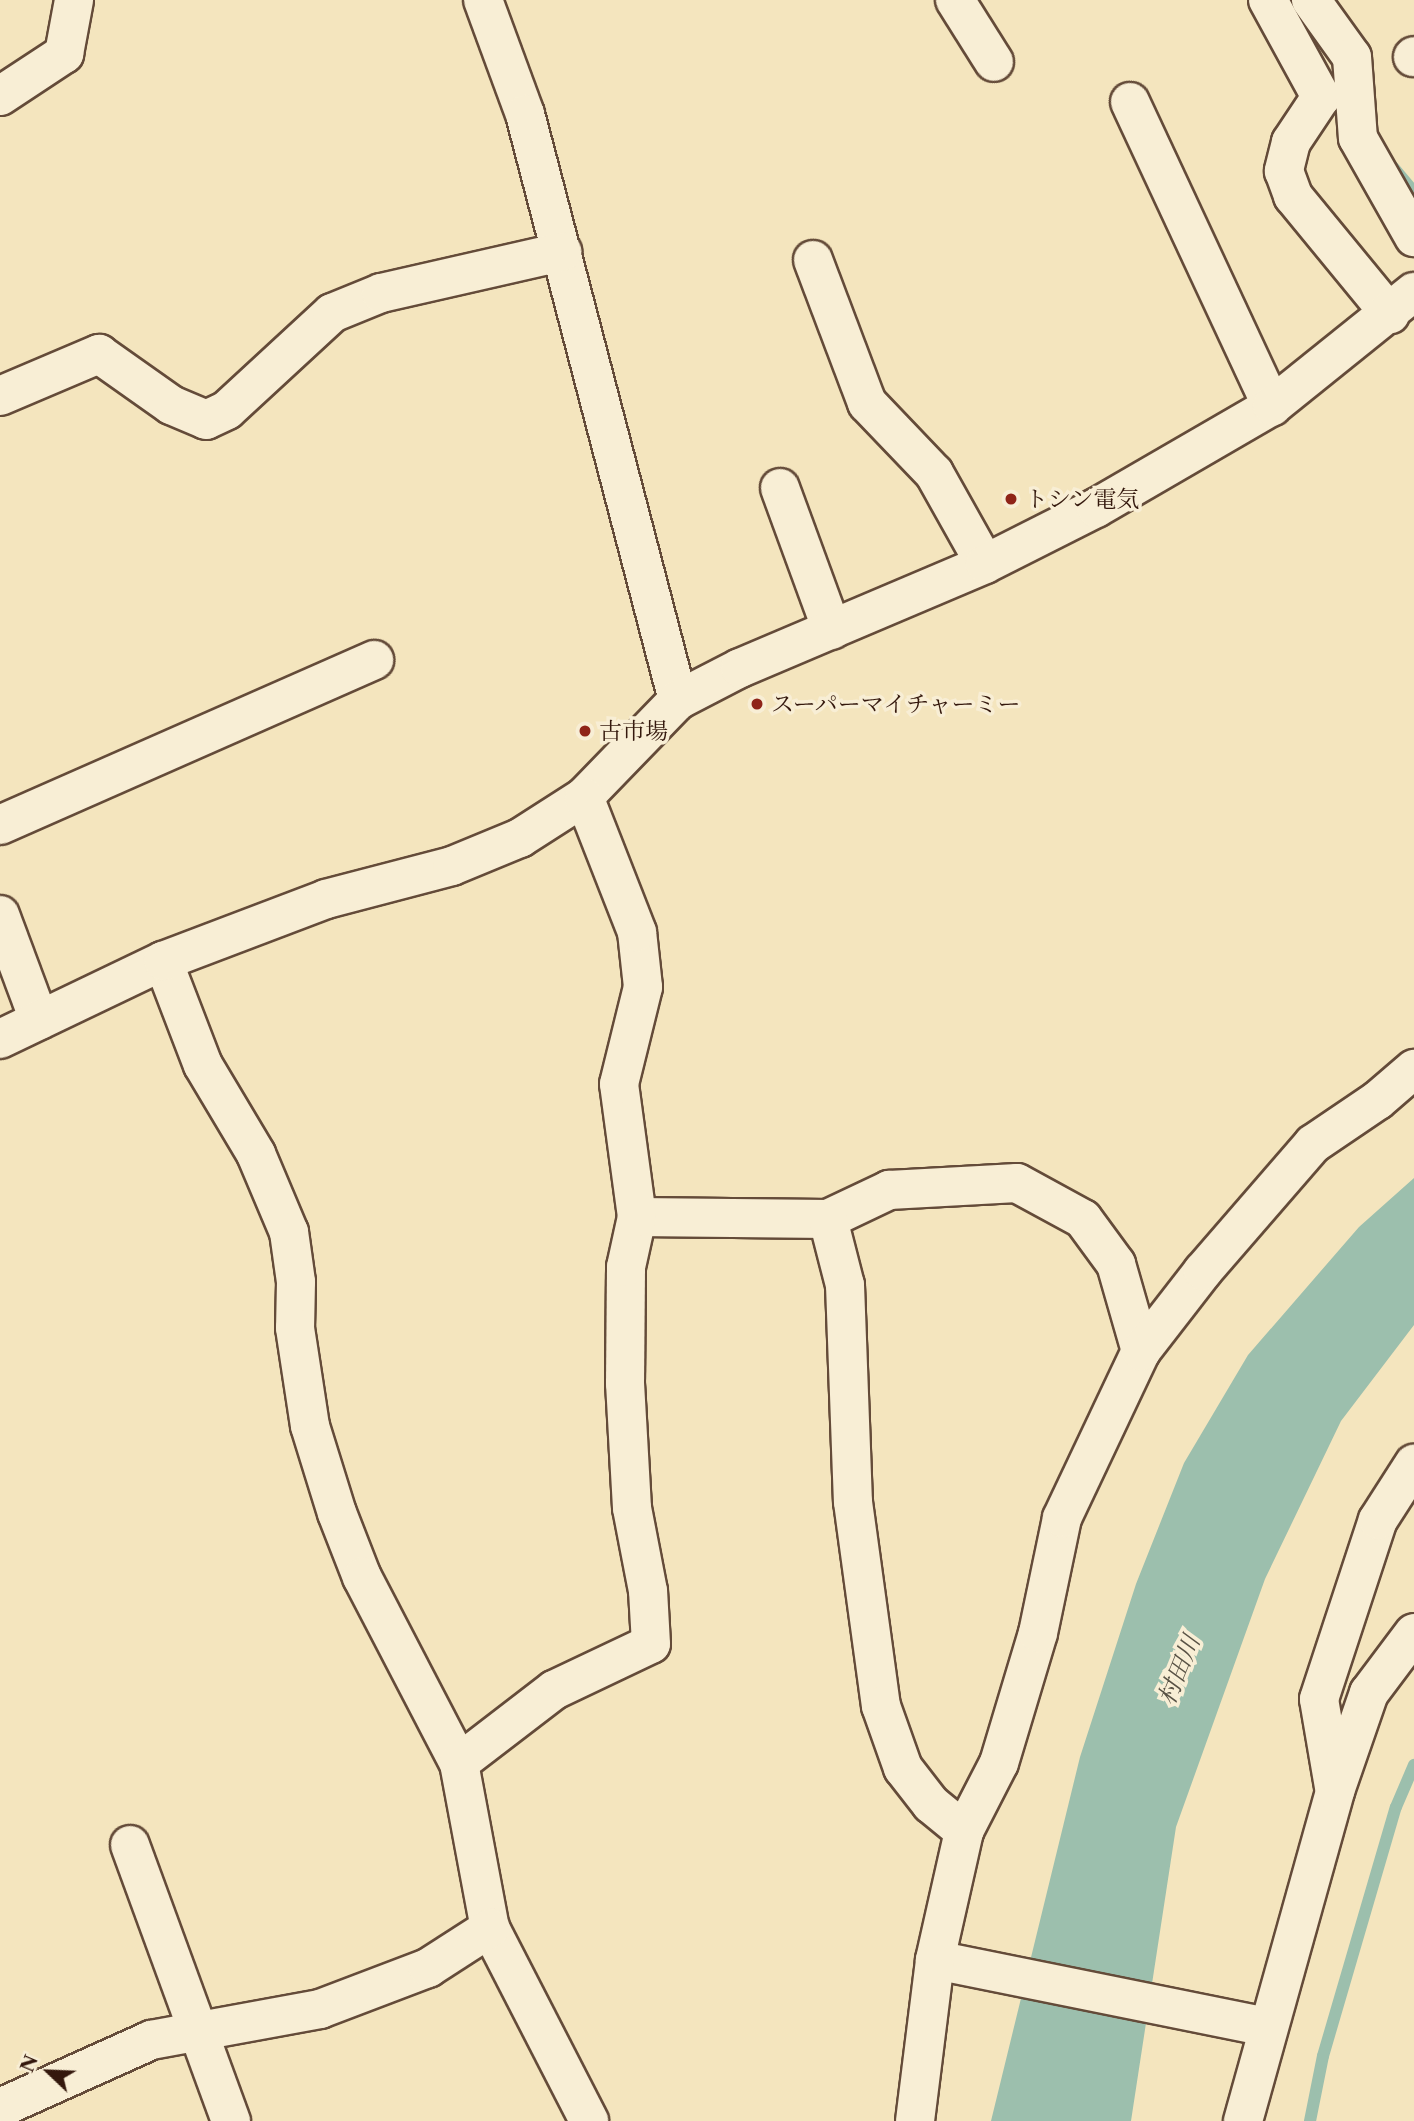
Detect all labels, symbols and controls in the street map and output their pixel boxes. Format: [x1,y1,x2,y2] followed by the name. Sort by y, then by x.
[1025,485,1140,513] place label: トシン電気
[1003,491,1019,507] marker: トシン電気
[771,690,1023,718] place label: スーパーマイチャーミー
[749,696,765,712] marker: スーパーマイチャーミー
[599,717,668,745] place label: 古市場
[577,723,593,739] marker: 古市場
[1152,1631,1206,1709] water label: 村田川
[14,2037,84,2107] north arrow
[15,2052,43,2076] text: N

